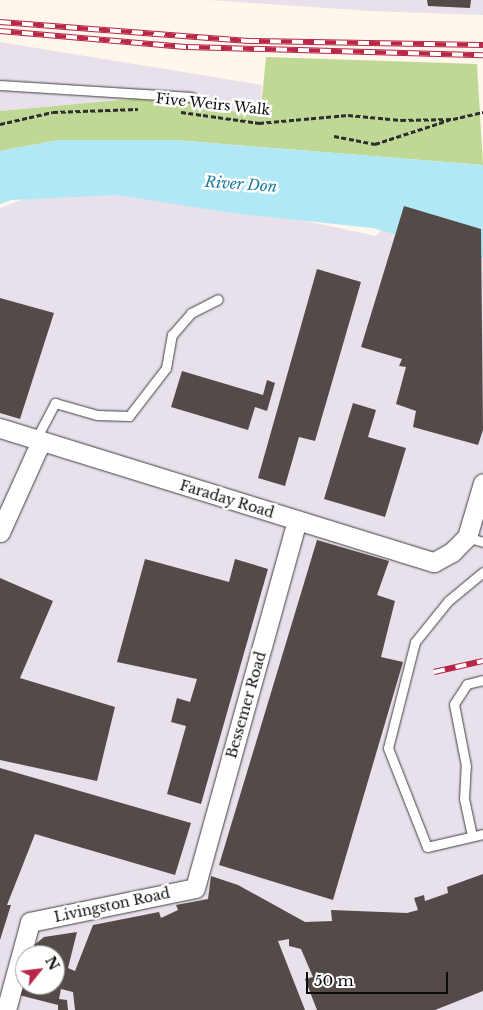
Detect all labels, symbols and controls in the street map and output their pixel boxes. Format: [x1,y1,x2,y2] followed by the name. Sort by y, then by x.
[155,90,271,118] street label: Five Weirs Walk
[204,172,278,196] water label: River Don
[178,477,276,521] street label: Faraday Road
[223,650,269,760] street label: Bessemer Road
[53,885,171,925] street label: Livingston Road
[15,945,65,995] north arrow
[41,953,63,973] text: N
[308,962,450,994] scale bar
[314,971,354,990] text: 50 m

